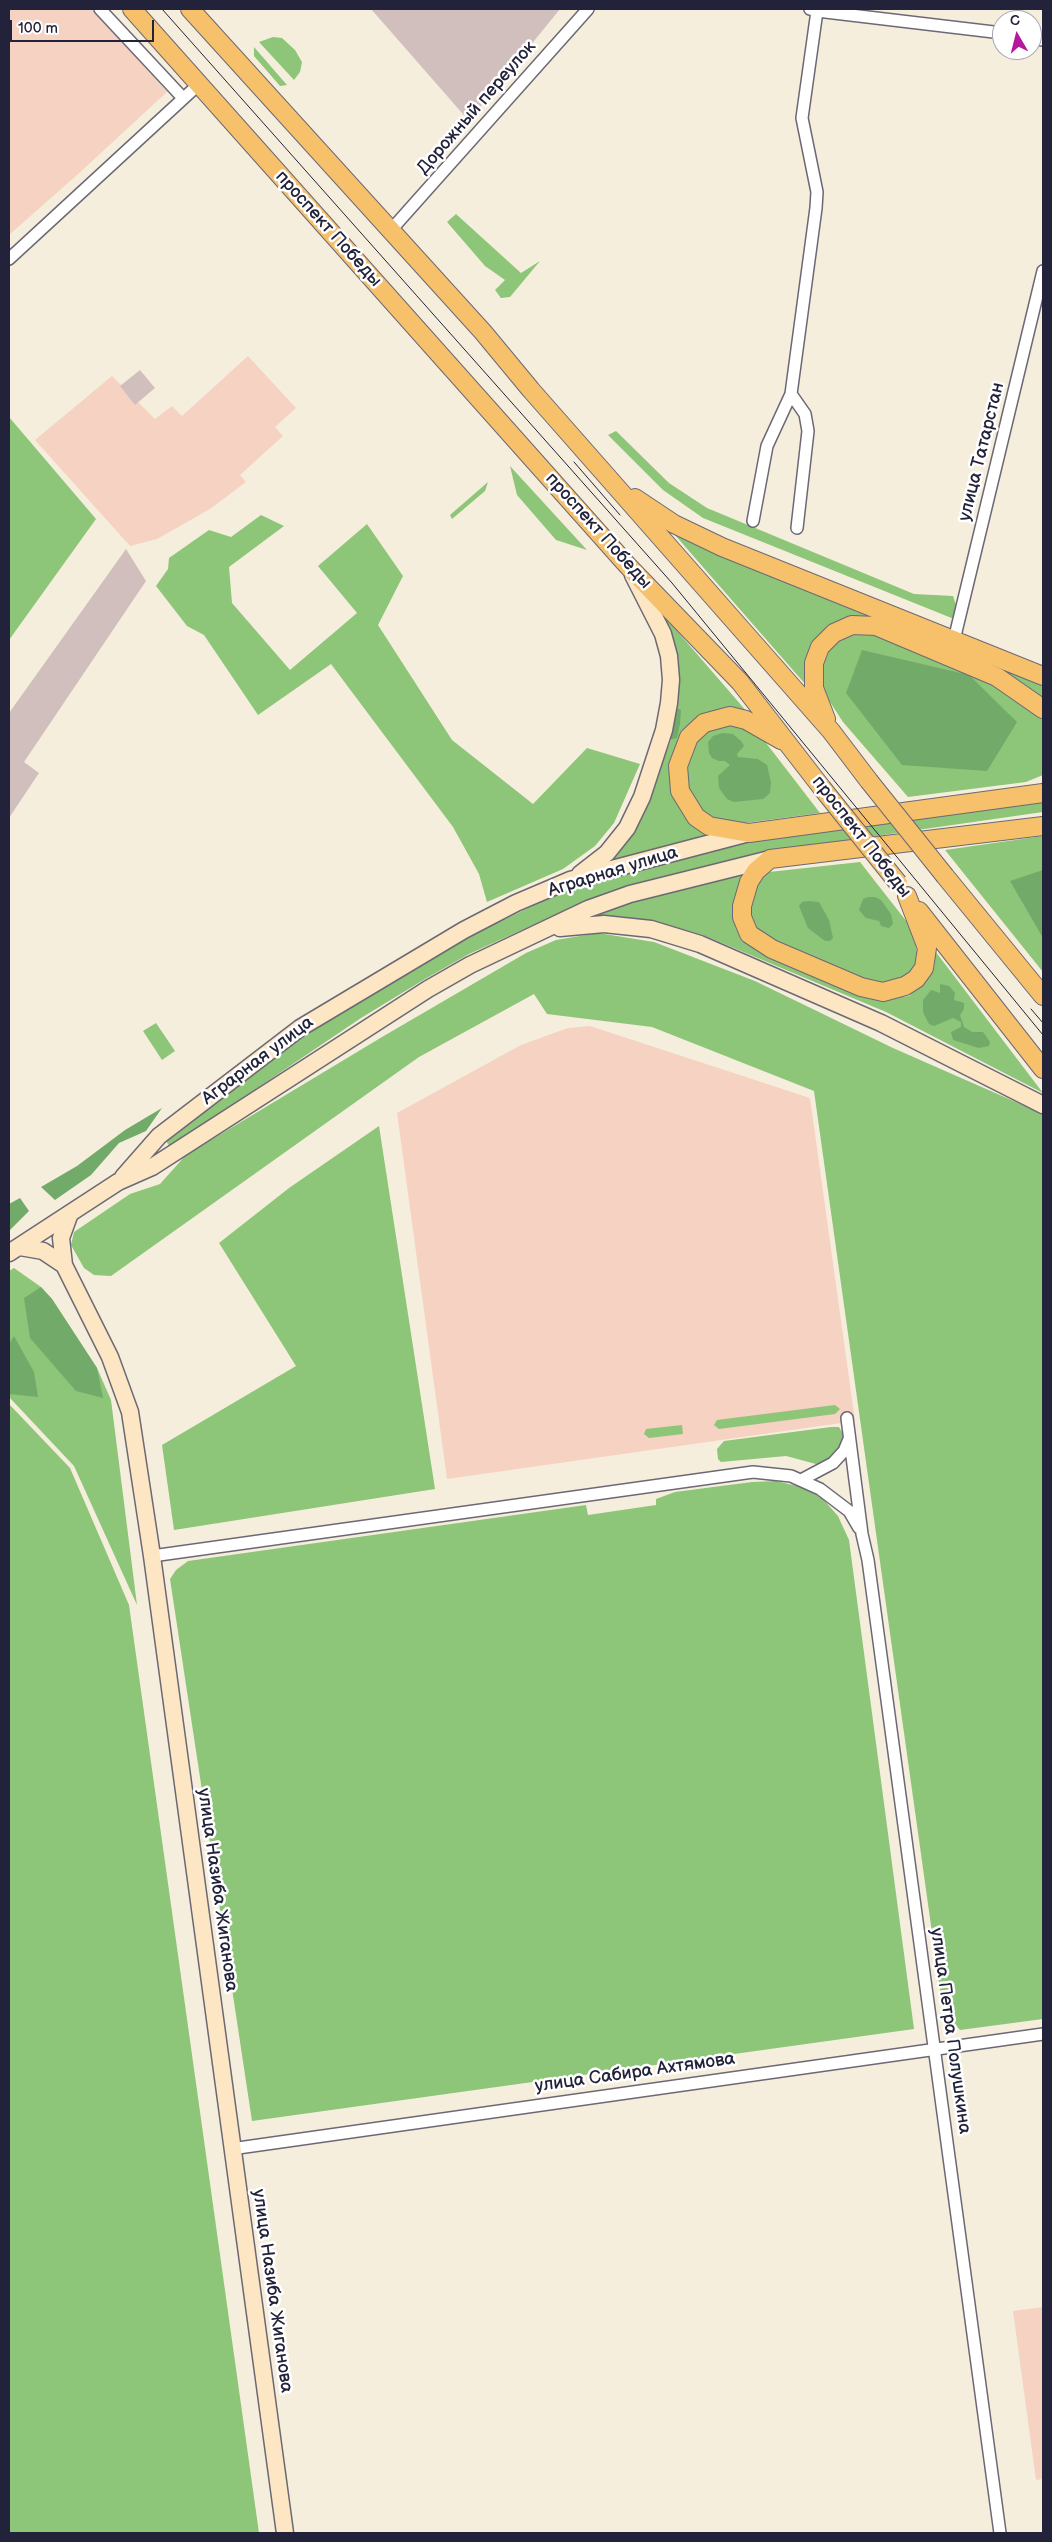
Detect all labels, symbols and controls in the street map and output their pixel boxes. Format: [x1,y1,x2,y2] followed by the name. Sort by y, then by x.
[12,10,156,42] scale bar
[992,10,1042,60] north arrow
[1009,12,1021,30] text: С
[18,19,58,38] text: 100 m
[413,37,541,179] street label: Дорожный переулок
[270,167,386,291] street label: проспект Победы
[954,380,1010,524] street label: улица Татарстан
[540,469,656,593] street label: проспект Победы
[807,772,915,902] street label: проспект Победы
[546,842,680,902] street label: Аграрная улица
[198,1012,318,1110] street label: Аграрная улица
[192,1787,242,1993] street label: улица Назиба Жиганова
[925,1927,975,2135] street label: улица Петра Полушкина
[534,2048,736,2098] street label: улица Сабира Ахтямова
[247,2188,297,2394] street label: улица Назиба Жиганова

